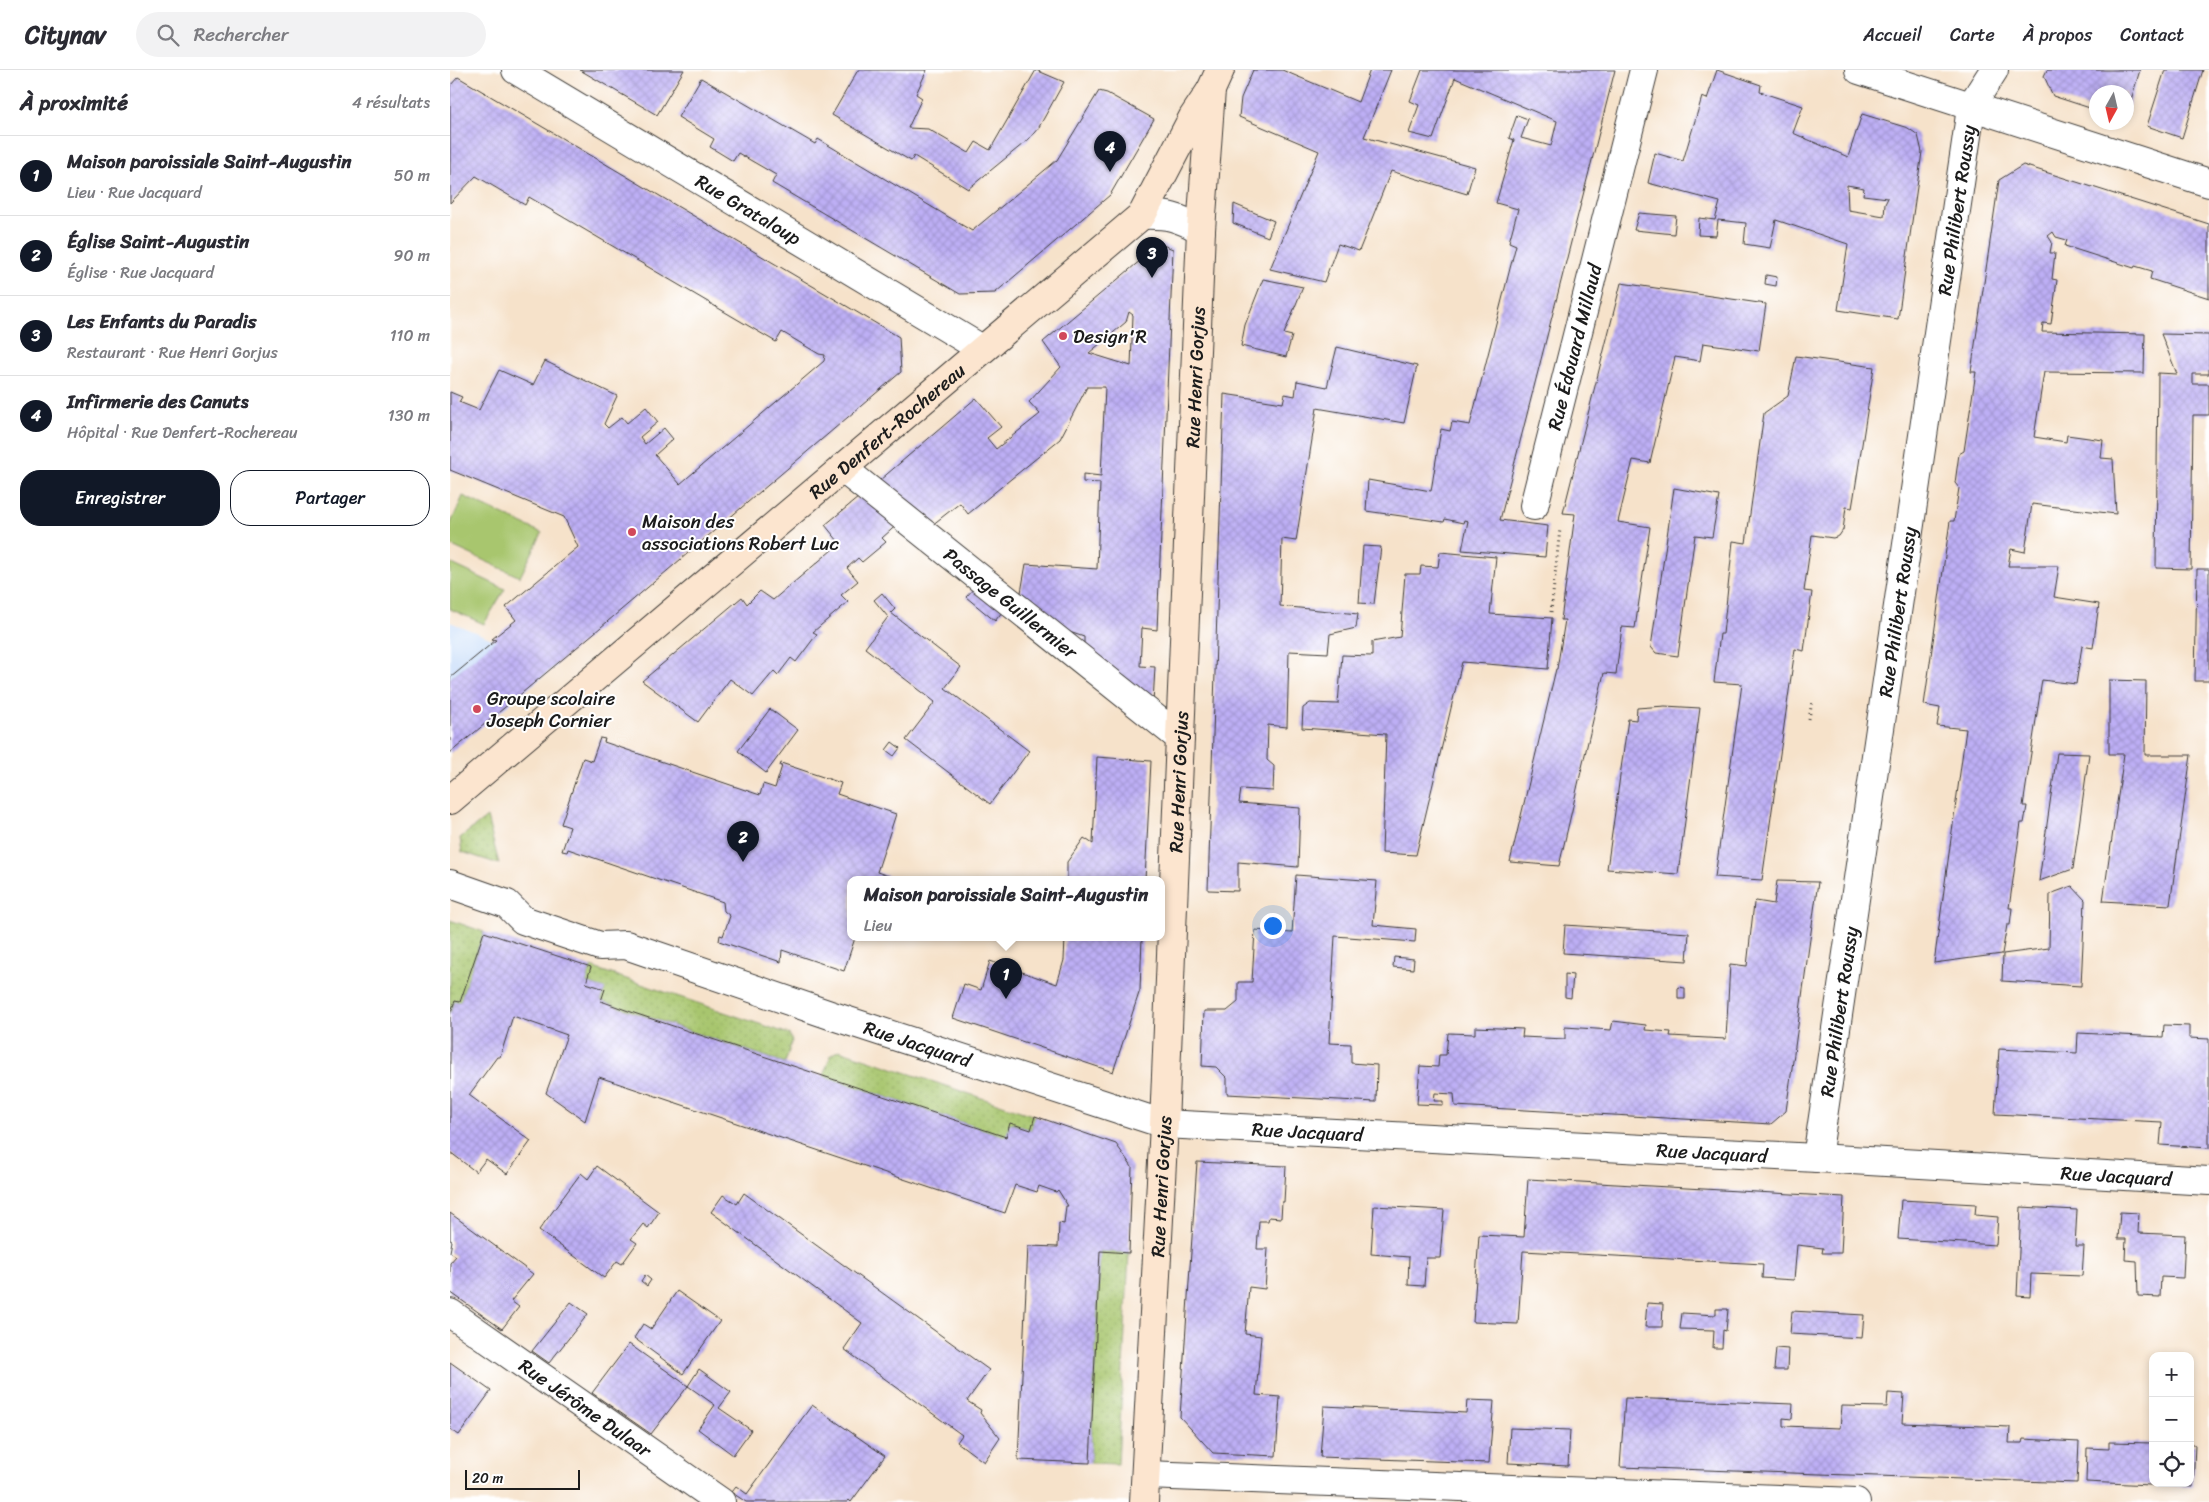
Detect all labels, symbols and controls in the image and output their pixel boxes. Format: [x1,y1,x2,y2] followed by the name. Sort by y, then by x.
[136,12,486,57] search box
[25,14,106,56] text: Citynav
[194,18,288,51] text: Rechercher
[1863,19,1922,51] text: Accueil
[1950,19,1995,51] text: Carte
[2023,19,2092,51] text: À propos
[2120,19,2184,51] text: Contact
[154,21,182,49] icon: search
[20,84,128,122] text: À proximité
[2089,85,2134,130] north arrow
[352,88,430,117] text: 4 résultats
[1928,123,1985,298] street label: Rue Philibert Roussy
[1094,131,1126,172] pin: 4
[67,145,351,178] text: Maison paroissiale Saint-Augustin
[33,161,39,190] text: 1
[394,161,430,190] text: 50 m
[689,165,808,254] street label: Rue Grataloup
[67,178,202,207] text: Lieu · Rue Jacquard
[67,225,249,258] text: Église Saint-Augustin
[1136,237,1168,278] pin: 3
[31,241,41,270] text: 2
[394,241,430,270] text: 90 m
[67,258,214,287] text: Église · Rue Jacquard
[1538,259,1612,434] street label: Rue Édouard Millaud
[67,305,257,338] text: Les Enfants du Paradis
[1176,305,1215,449] street label: Rue Henri Gorjus
[1073,320,1147,353] place label: Design'R
[32,321,40,350] text: 3
[390,321,430,350] text: 110 m
[1057,330,1069,342] marker: Design'R
[67,338,278,367] text: Restaurant · Rue Henri Gorjus
[801,355,973,507] street label: Rue Denfert-Rochereau
[67,385,249,418] text: Infirmerie des Canuts
[31,401,41,430] text: 4
[388,401,430,430] text: 130 m
[67,418,298,447] text: Hôpital · Rue Denfert-Rochereau
[20,470,220,526] button: Enregistrer
[230,470,430,526] button: Partager
[642,505,840,560] place label: Maison des associations Robert Luc
[1869,524,1926,699] street label: Rue Philibert Roussy
[626,526,638,538] marker: Maison des associations Robert Luc
[936,539,1086,668] street label: Passage Guillermier
[486,682,616,737] place label: Groupe scolaire Joseph Cornier
[471,703,483,715] marker: Groupe scolaire Joseph Cornier
[1159,710,1198,853] street label: Rue Henri Gorjus
[727,821,759,862] pin: 2
[847,876,1165,941] popup
[864,878,1148,911] text: Maison paroissiale Saint-Augustin
[864,911,892,940] text: Lieu
[1260,913,1286,939] your location
[1810,924,1868,1099] street label: Rue Philibert Roussy
[990,958,1022,999] pin: 1
[859,1011,977,1078] street label: Rue Jacquard
[1251,1113,1366,1151] street label: Rue Jacquard
[1141,1115,1181,1258] street label: Rue Henri Gorjus
[1655,1134,1770,1173] street label: Rue Jacquard
[2060,1156,2175,1196] street label: Rue Jacquard
[512,1350,659,1467] street label: Rue Jérôme Dulaar
[2149,1352,2194,1487] map controls
[2149,1352,2194,1397] button: +
[2149,1397,2194,1442] button: −
[2149,1442,2194,1487] button: locate
[472,1466,503,1491] text: 20 m
[465,1467,580,1490] scale bar

